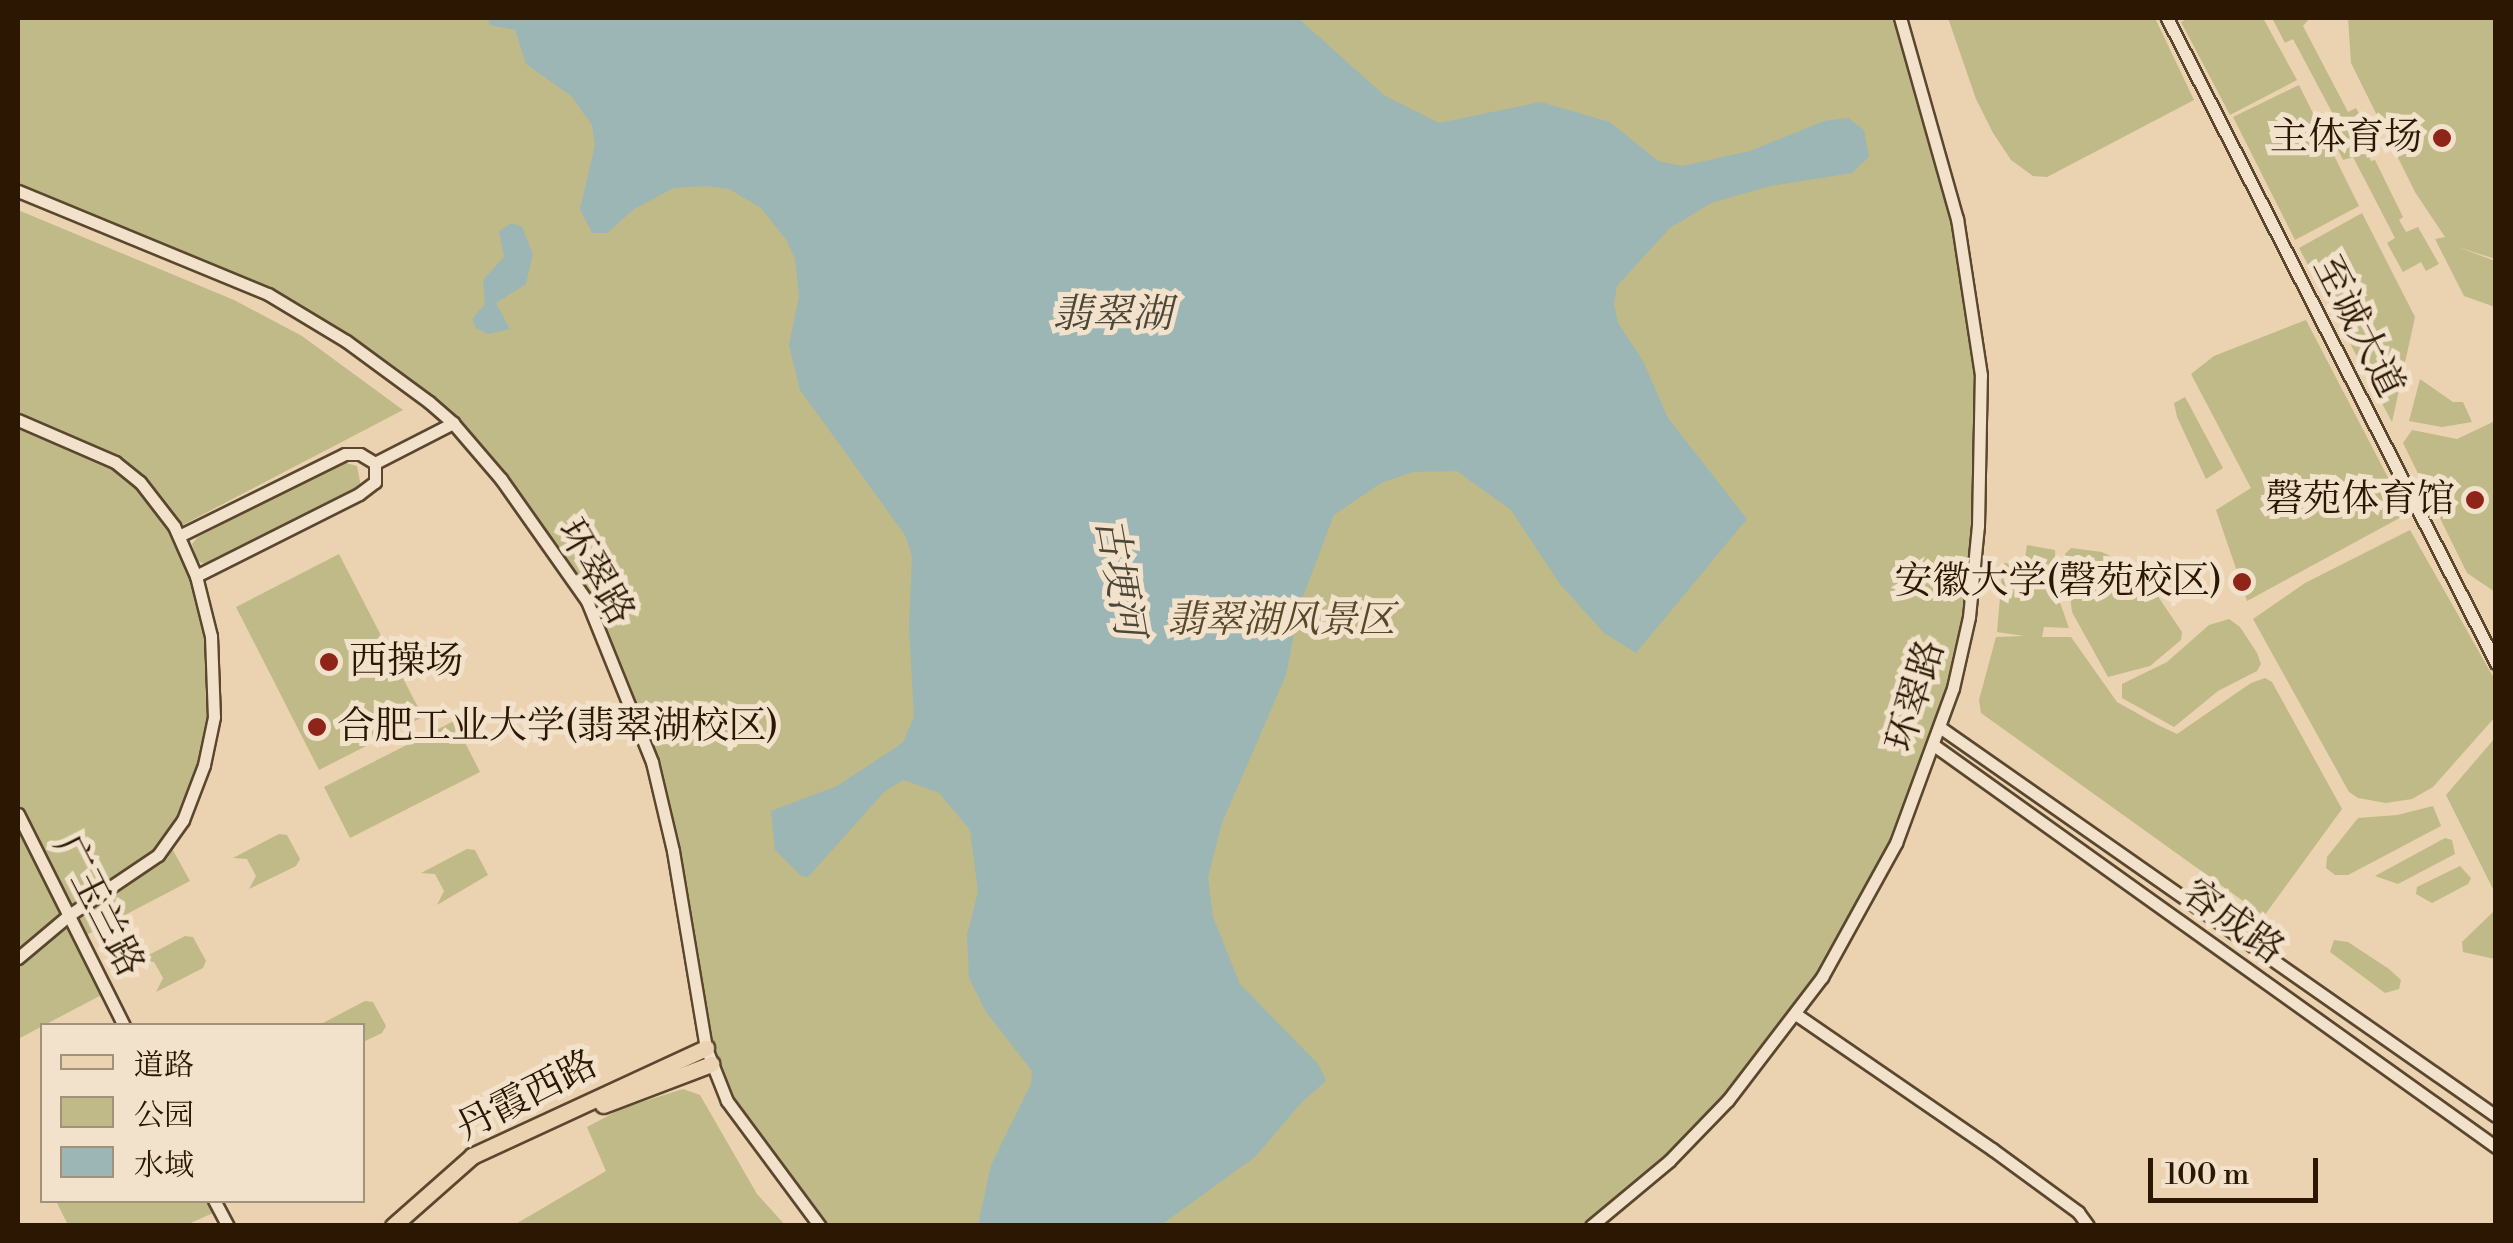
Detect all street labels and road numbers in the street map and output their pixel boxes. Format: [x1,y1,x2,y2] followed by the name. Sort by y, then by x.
[2303,249,2413,405] street label: 至诚大道
[547,511,643,633] street label: 环翠路
[1878,635,1954,757] street label: 环翠路
[43,828,153,984] street label: 广玉兰路
[2173,870,2293,974] street label: 容成路
[449,1041,605,1151] street label: 丹霞西路

